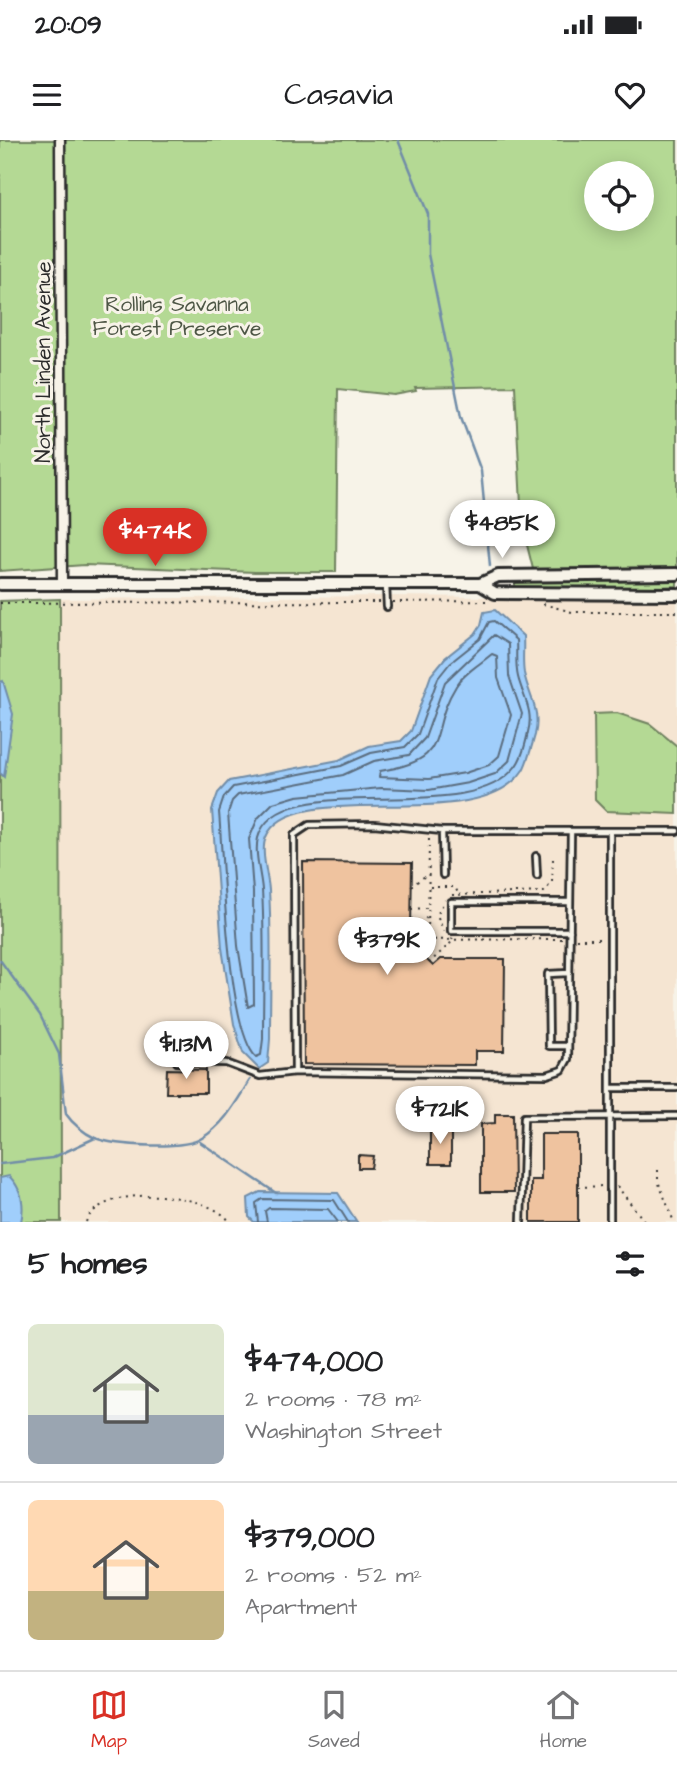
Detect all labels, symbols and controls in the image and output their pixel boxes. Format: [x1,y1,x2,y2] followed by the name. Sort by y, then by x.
[35,7,102,43] text: 20:09
[284,72,393,117] text: Casavia
[28,76,66,114] icon: menu
[611,76,649,114] icon: heart
[584,161,654,231] map controls
[584,161,654,231] button: locate
[29,261,58,463] street label: North Linden Avenue
[93,290,261,343] park label: Rollins Savanna Forest Preserve
[453,500,551,560] pin: $485K
[465,507,539,539] text: $485K
[106,508,204,568] pin: $474K
[119,515,191,547] text: $474K
[338,918,436,977] pin: $379K
[354,924,420,956] text: $379K
[129,1021,243,1081] pin: $1.13M
[160,1028,212,1060] text: $1.13M
[391,1086,489,1146] pin: $721K
[412,1093,468,1125] text: $721K
[28,1243,148,1285] text: 5 homes
[611,1245,649,1283] icon: filters
[245,1341,383,1383] text: $474,000
[84,1352,168,1436] icon: home
[245,1383,422,1415] text: 2 rooms · 78 m²
[245,1415,442,1447] text: Washington Street
[245,1517,375,1559] text: $379,000
[84,1528,168,1612] icon: home
[245,1559,422,1591] text: 2 rooms · 52 m²
[245,1591,357,1623] text: Apartment
[90,1686,128,1755] tab: Map
[308,1686,360,1755] tab: Saved
[540,1686,587,1755] tab: Home

